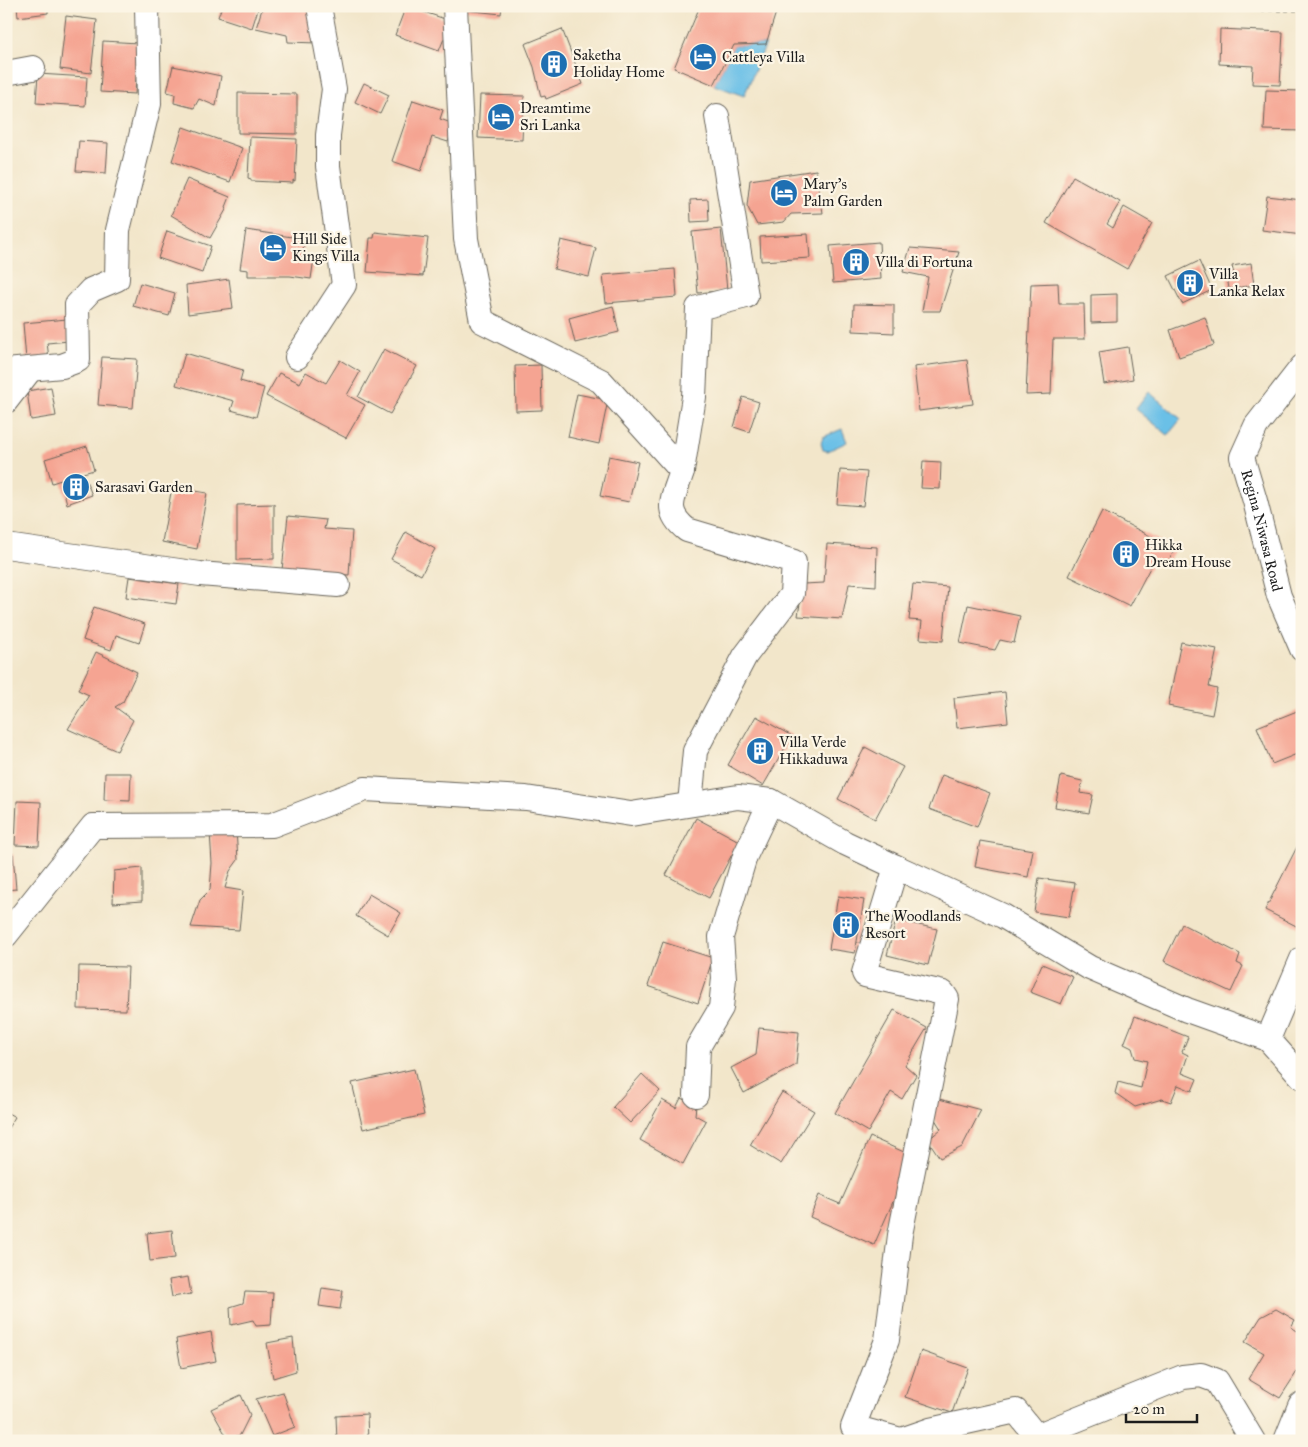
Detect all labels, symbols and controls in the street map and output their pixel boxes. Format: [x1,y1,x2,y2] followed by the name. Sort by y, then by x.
[688,42,718,72] hotel icon: Cattleya Villa
[573,46,665,81] place label: Saketha Holiday Home
[722,48,806,66] place label: Cattleya Villa
[539,49,569,79] building icon: Saketha Holiday Home
[520,99,591,134] place label: Dreamtime Sri Lanka
[486,102,516,132] hotel icon: Dreamtime Sri Lanka
[803,175,882,210] place label: Mary's Palm Garden
[769,178,799,208] hotel icon: Mary's Palm Garden
[292,230,360,265] place label: Hill Side Kings Villa
[258,233,288,263] hotel icon: Hill Side Kings Villa
[841,247,871,277] building icon: Villa di Fortuna
[874,253,973,271] place label: Villa di Fortuna
[1208,265,1285,300] place label: Villa Lanka Relax
[1175,268,1205,298] building icon: Villa Lanka Relax
[1237,467,1287,594] street label: Regina Niwasa Road
[61,472,91,502] building icon: Sarasavi Garden
[95,478,193,496] place label: Sarasavi Garden
[1145,536,1231,571] place label: Hikka Dream House
[1111,539,1141,569] building icon: Hikka Dream House
[778,733,849,768] place label: Villa Verde Hikkaduwa
[745,736,775,766] building icon: Villa Verde Hikkaduwa
[865,907,961,942] place label: The Woodlands Resort
[831,910,861,940] building icon: The Woodlands Resort
[1126,1392,1197,1424] scale bar
[1133,1400,1165,1418] text: 20 m

